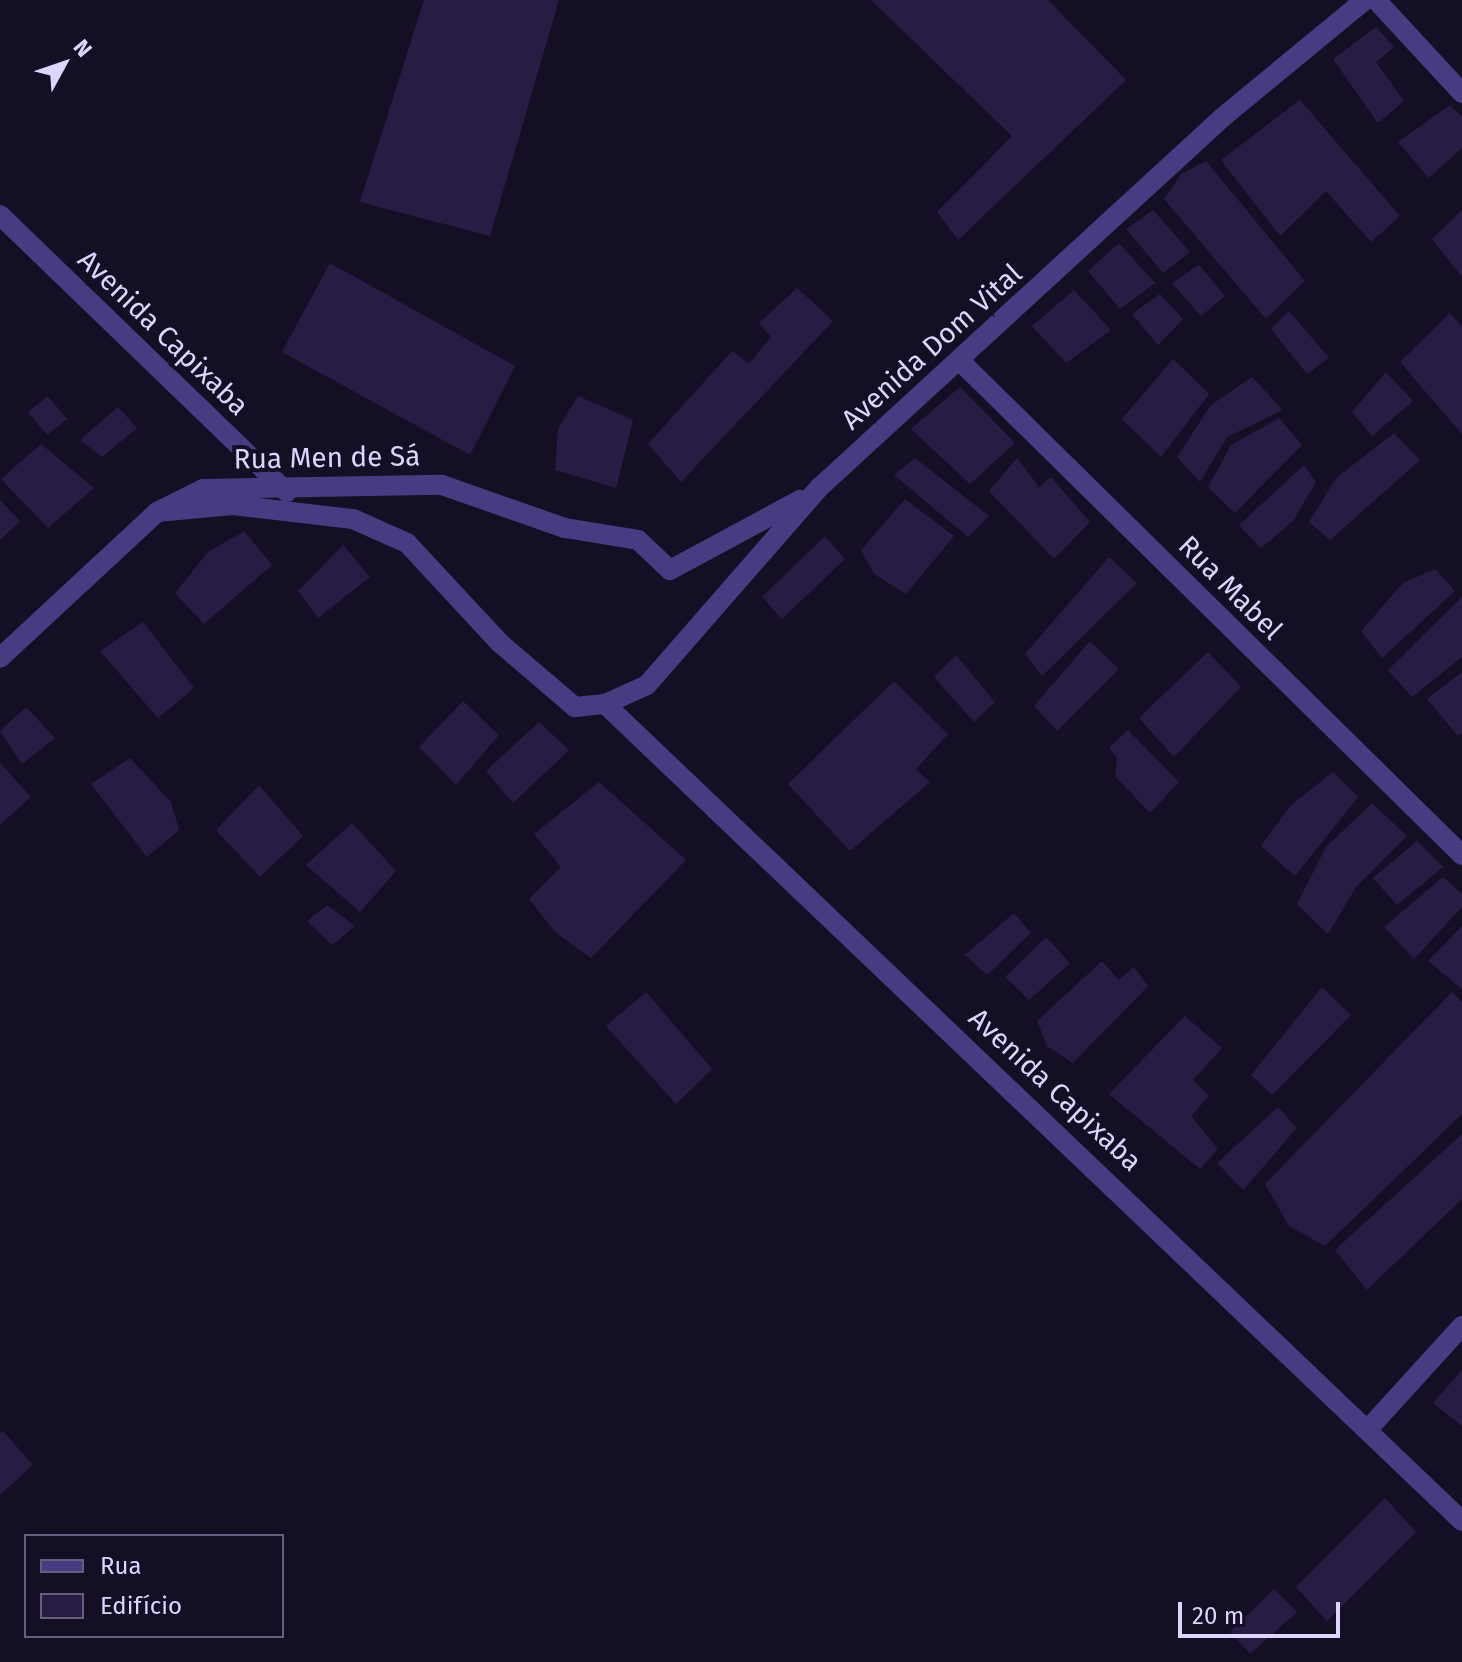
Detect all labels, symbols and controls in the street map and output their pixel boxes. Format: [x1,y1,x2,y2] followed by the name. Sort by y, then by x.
[24,24,104,104] north arrow
[68,34,98,63] text: N
[71,243,255,423] street label: Avenida Capixaba
[835,257,1029,437] street label: Avenida Dom Vital
[233,440,421,476] street label: Rua Men de Sá
[1171,529,1289,647] street label: Rua Mabel
[962,1001,1148,1179] street label: Avenida Capixaba
[24,1534,284,1638] legend
[100,1552,142,1580] text: Rua
[1182,1586,1344,1636] scale bar
[100,1592,182,1620] text: Edifício
[1192,1602,1244,1630] text: 20 m

